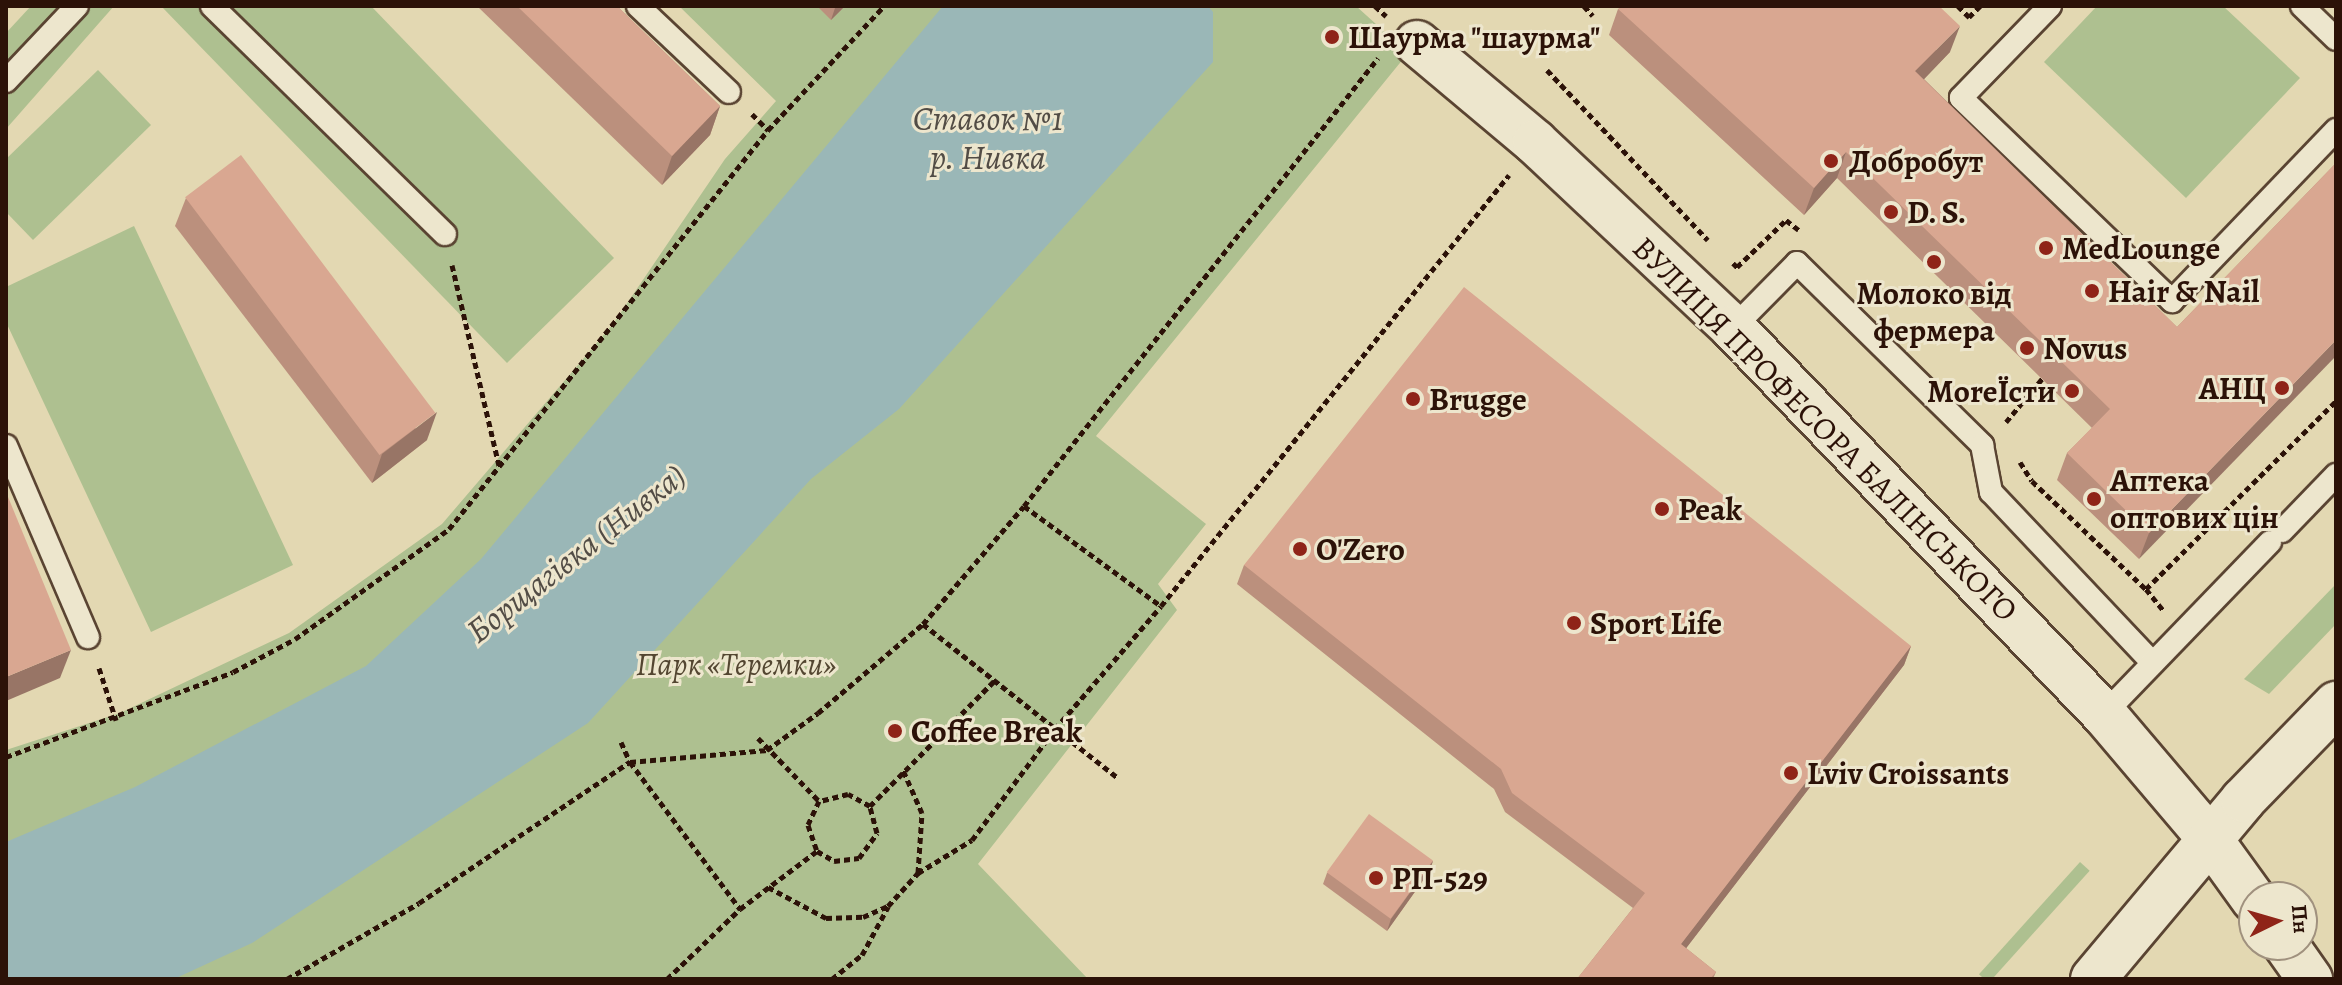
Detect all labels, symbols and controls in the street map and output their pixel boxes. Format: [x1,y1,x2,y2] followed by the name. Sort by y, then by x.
[1348,18,1601,56] place label: Шаурма "шаурма"
[1323,28,1341,46] marker: Шаурма "шаурма"
[913,98,1063,178] water label: Ставок №1 р. Нивка
[1849,142,1983,180] place label: Добробут
[1820,150,1842,172] marker: Добробут
[1907,193,1967,231] place label: D. S.
[1882,203,1900,221] marker: D. S.
[1625,229,2025,629] street label: ВУЛИЦЯ ПРОФЕСОРА БАЛІНСЬКОГО
[2062,229,2220,267] place label: MedLounge
[2037,239,2055,257] marker: MedLounge
[1925,253,1943,271] marker: Молоко від фермера
[2108,272,2259,310] place label: Hair & Nail
[1856,275,2012,350] place label: Молоко від фермера
[2083,282,2101,300] marker: Hair & Nail
[2043,329,2127,367] place label: Novus
[2018,339,2036,357] marker: Novus
[2199,369,2266,407] place label: АНЦ
[1927,372,2056,410] place label: MoreЇсти
[2273,379,2291,397] marker: АНЦ
[1429,380,1527,418] place label: Brugge
[2063,382,2081,400] marker: MoreЇсти
[1404,390,1422,408] marker: Brugge
[458,455,694,651] water label: Борщагівка (Нивка)
[2110,462,2279,537] place label: Аптека оптових цін
[1678,490,1742,528] place label: Peak
[2085,490,2103,508] marker: Аптека оптових цін
[1653,500,1671,518] marker: Peak
[1316,530,1405,568] place label: O'Zero
[1291,540,1309,558] marker: O'Zero
[1590,604,1722,642] place label: Sport Life
[1565,614,1583,632] marker: Sport Life
[636,645,836,683] park label: Парк «Теремки»
[911,712,1082,750] place label: Coffee Break
[886,722,904,740] marker: Coffee Break
[1807,754,2009,792] place label: Lviv Croissants
[1782,764,1800,782] marker: Lviv Croissants
[1392,859,1488,897] place label: РП-529
[1367,869,1385,887] marker: РП-529
[2238,881,2318,961] north arrow
[2284,903,2316,935] text: Пн

